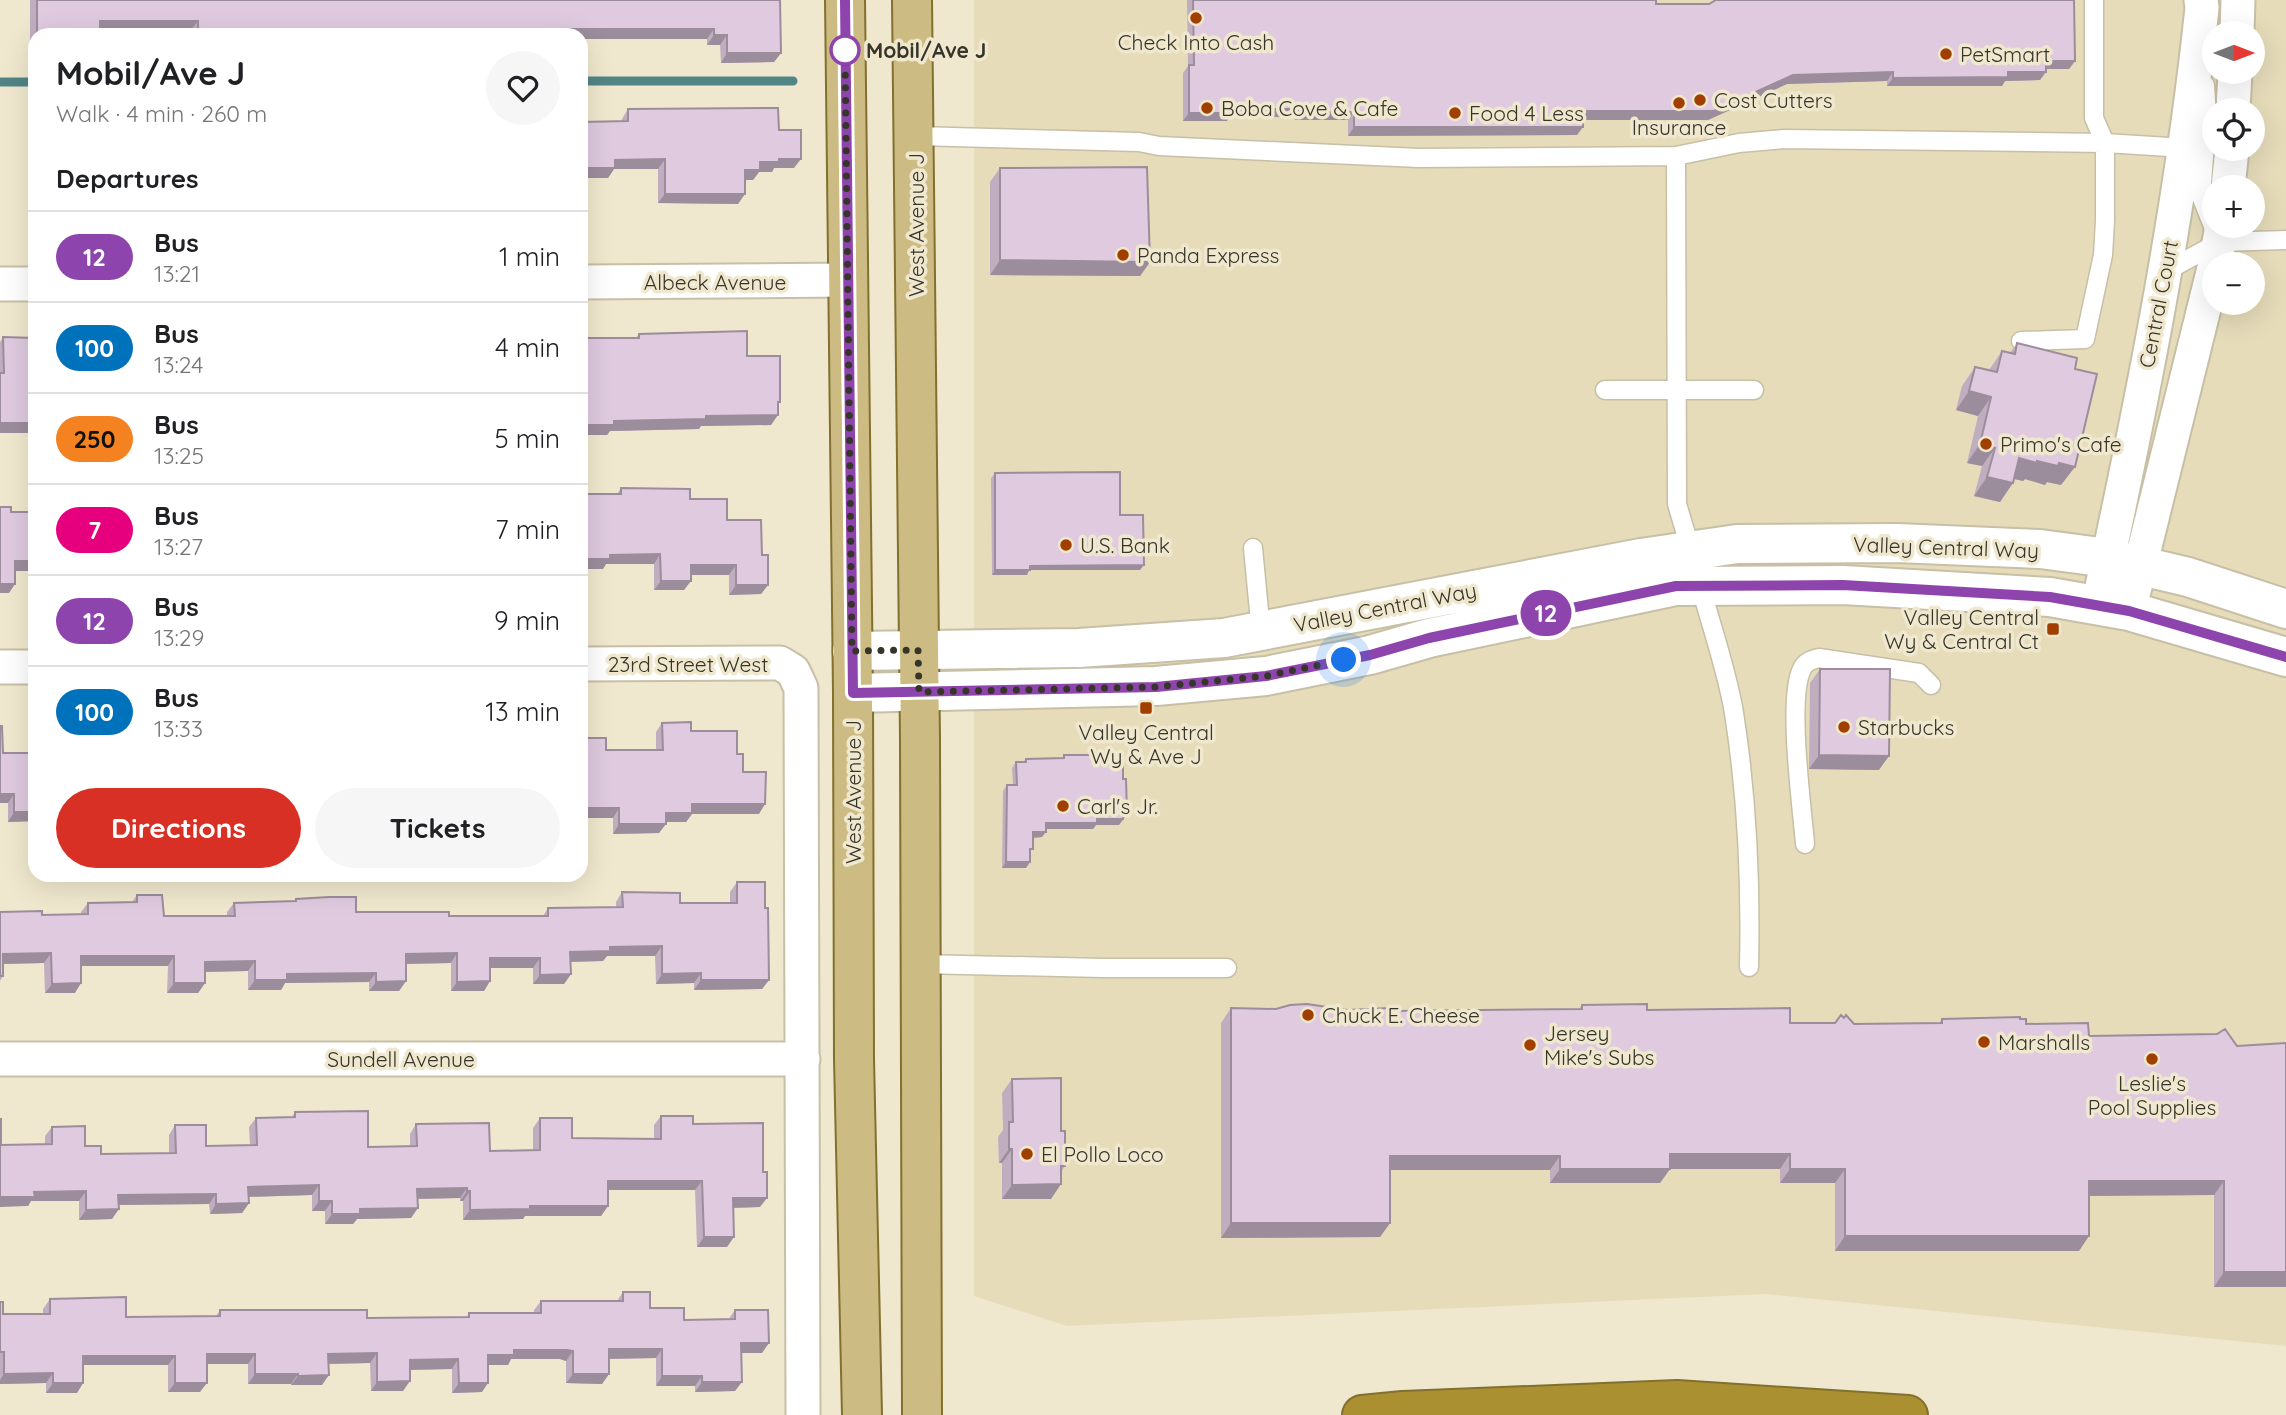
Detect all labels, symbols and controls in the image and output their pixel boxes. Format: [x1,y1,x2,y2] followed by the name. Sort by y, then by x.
[1188,10,1204,26] marker: Check Into Cash
[2202,21,2264,84] north arrow
[2202,21,2265,315] map controls
[1118,29,1274,55] place label: Check Into Cash
[830,35,860,65] marker: Mobil/Ave J
[866,37,986,63] place label: Mobil/Ave J
[1960,41,2050,67] place label: PetSmart
[1938,46,1954,62] marker: PetSmart
[486,51,560,125] button: heart
[56,52,245,93] text: Mobil/Ave J
[1714,87,1833,113] place label: Cost Cutters
[1692,92,1708,108] marker: Cost Cutters
[1221,95,1398,121] place label: Boba Cove & Cafe
[1671,95,1687,111] marker: Insurance
[2202,98,2265,161] button: locate
[56,99,267,128] text: Walk · 4 min · 260 m
[1199,100,1215,116] marker: Boba Cove & Cafe
[1469,100,1584,126] place label: Food 4 Less
[1447,105,1463,121] marker: Food 4 Less
[1632,114,1726,140] place label: Insurance
[903,153,929,297] street label: West Avenue J
[56,162,199,195] text: Departures
[2202,175,2265,238] button: +
[154,226,199,259] text: Bus
[2133,238,2183,370] street label: Central Court
[499,240,560,273] text: 1 min
[83,242,106,272] text: 12
[1137,242,1279,268] place label: Panda Express
[1115,247,1131,263] marker: Panda Express
[2202,252,2265,315] button: −
[154,259,200,288] text: 13:21
[644,269,786,295] street label: Albeck Avenue
[154,317,199,350] text: Bus
[495,331,560,364] text: 4 min
[75,333,114,363] text: 100
[154,350,203,379] text: 13:24
[154,408,199,441] text: Bus
[494,422,560,455] text: 5 min
[73,424,116,454] text: 250
[2000,431,2122,457] place label: Primo's Cafe
[1978,436,1994,452] marker: Primo's Cafe
[154,441,204,470] text: 13:25
[154,499,199,532] text: Bus
[495,513,560,546] text: 7 min
[88,515,101,545] text: 7
[1853,531,2039,563] street label: Valley Central Way
[154,532,203,561] text: 13:27
[1080,532,1170,558] place label: U.S. Bank
[1058,537,1074,553] marker: U.S. Bank
[1291,576,1479,638] street label: Valley Central Way
[154,590,199,623] text: Bus
[1514,590,1578,636] line badge: 12
[1535,598,1558,628] text: 12
[494,604,560,637] text: 9 min
[1884,604,2039,654] place label: Valley Central Wy & Central Ct
[83,606,106,636] text: 12
[2045,621,2061,637] marker: Valley Central Wy & Central Ct
[154,623,204,652] text: 13:29
[1326,642,1361,677] your location
[608,651,768,677] street label: 23rd Street West
[154,681,199,714] text: Bus
[485,695,560,728] text: 13 min
[75,697,114,727] text: 100
[1138,700,1154,716] marker: Valley Central Wy & Ave J
[154,714,203,743] text: 13:33
[1858,714,1954,740] place label: Starbucks
[1078,719,1214,769] place label: Valley Central Wy & Ave J
[1836,719,1852,735] marker: Starbucks
[840,720,866,864] street label: West Avenue J
[56,788,301,868] button: Directions
[315,788,560,868] button: Tickets
[1077,793,1158,819] place label: Carl's Jr.
[1055,798,1071,814] marker: Carl's Jr.
[1322,1002,1480,1028] place label: Chuck E. Cheese
[1300,1007,1316,1023] marker: Chuck E. Cheese
[1544,1020,1654,1070] place label: Jersey Mike's Subs
[1998,1029,2090,1055] place label: Marshalls
[1976,1034,1992,1050] marker: Marshalls
[1522,1037,1538,1053] marker: Jersey Mike's Subs
[327,1046,475,1072] street label: Sundell Avenue
[2144,1051,2160,1067] marker: Leslie's Pool Supplies
[2088,1070,2216,1120] place label: Leslie's Pool Supplies
[1041,1141,1164,1167] place label: El Pollo Loco
[1019,1146,1035,1162] marker: El Pollo Loco

